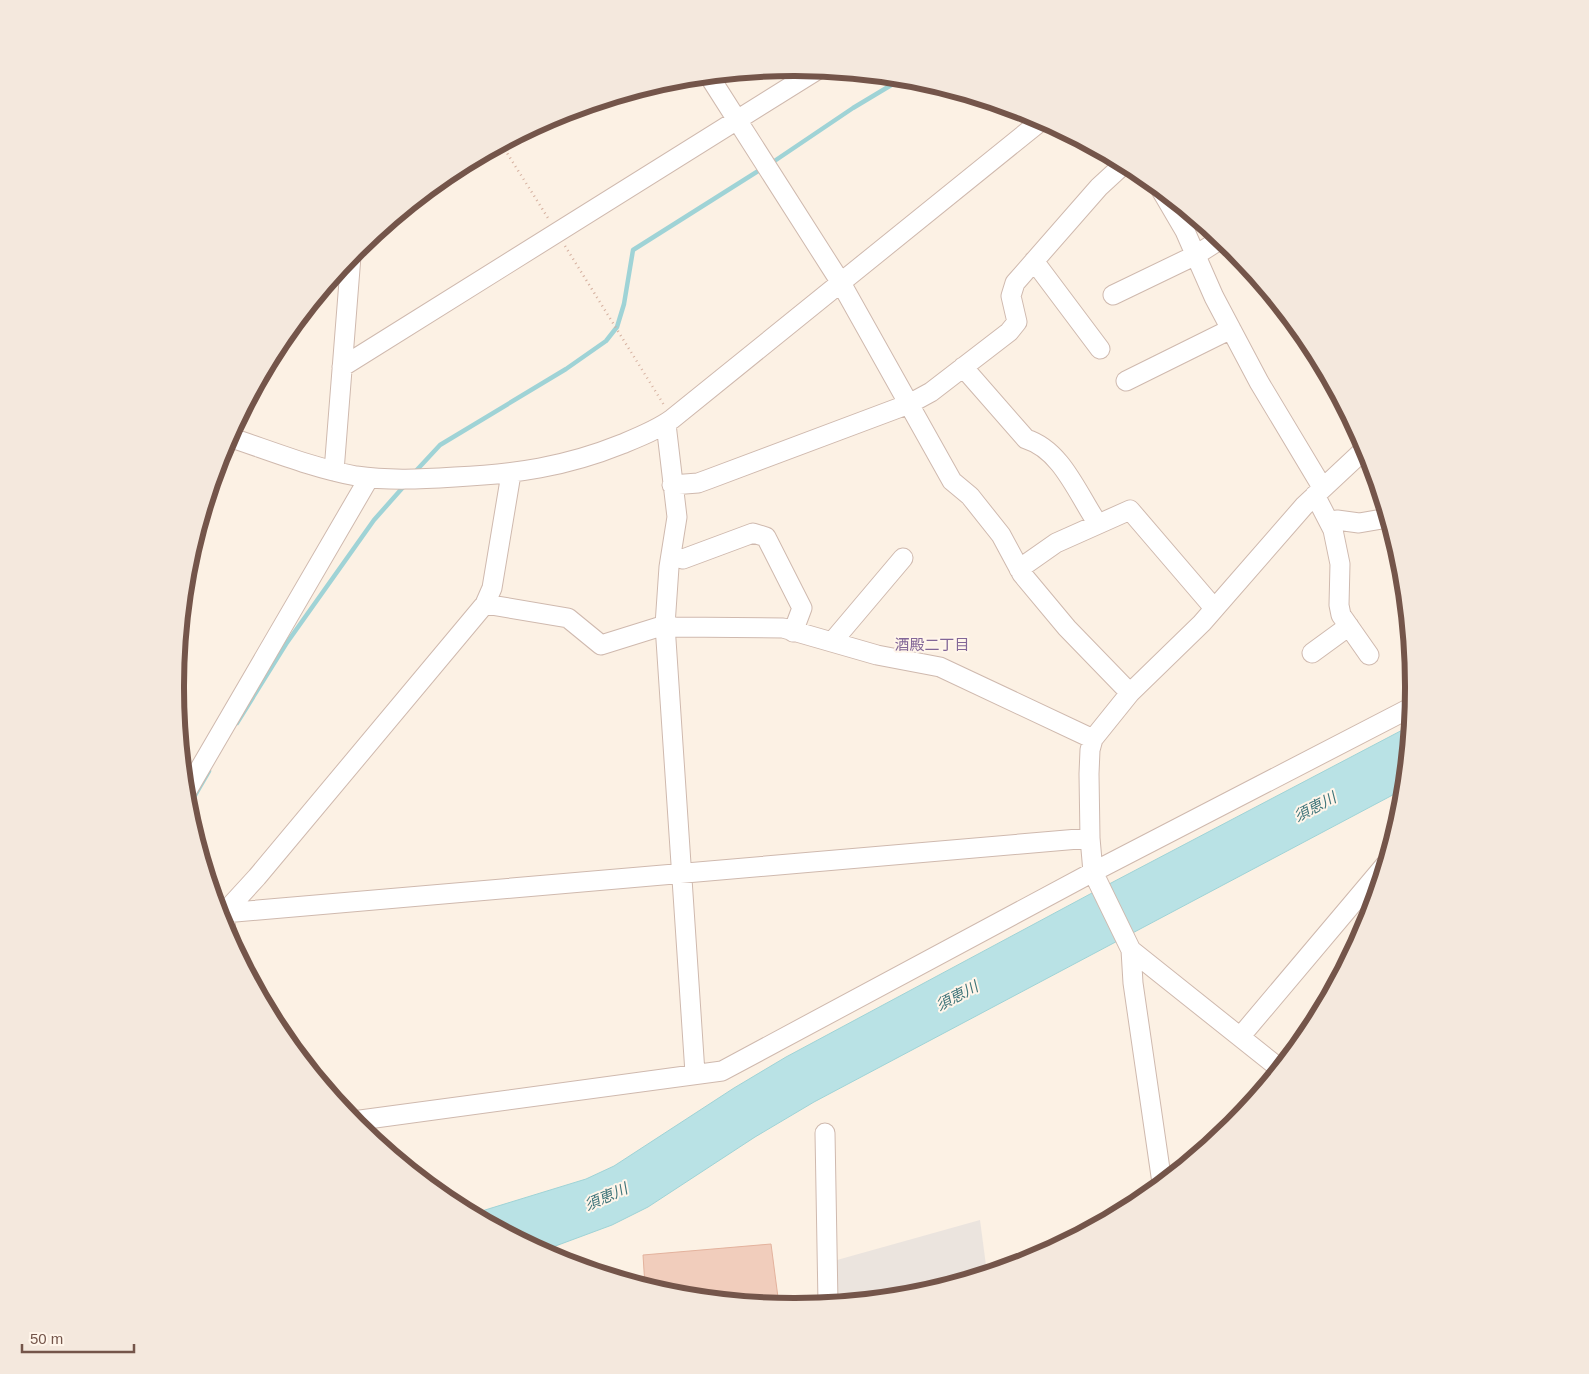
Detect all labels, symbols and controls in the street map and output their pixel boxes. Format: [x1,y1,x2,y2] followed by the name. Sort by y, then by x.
[894,636,970,653] district label: 酒殿二丁目
[1291,788,1340,825] water label: 須恵川
[933,977,982,1014] water label: 須恵川
[582,1179,632,1213] water label: 須恵川
[22,1322,135,1354] scale bar
[30,1330,63,1347] text: 50 m

